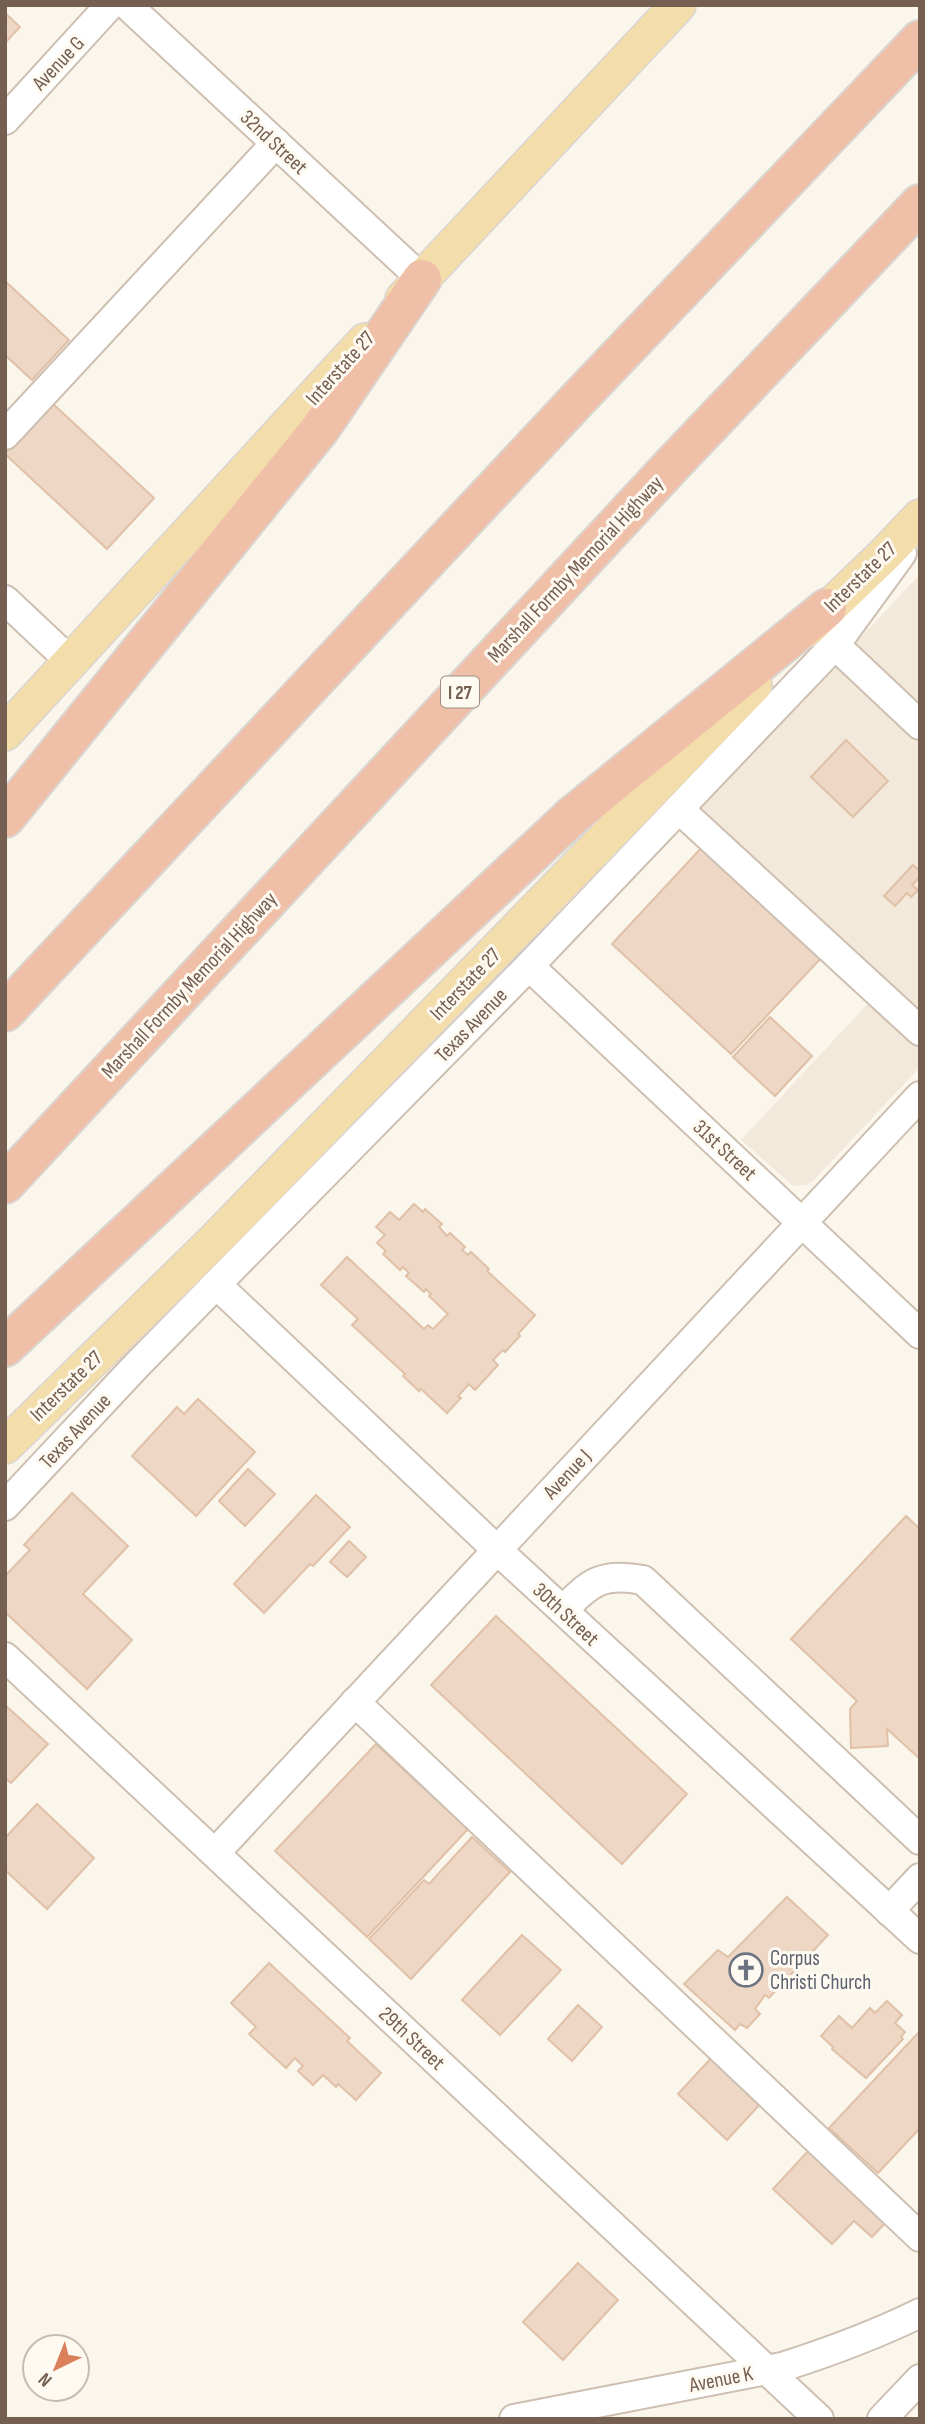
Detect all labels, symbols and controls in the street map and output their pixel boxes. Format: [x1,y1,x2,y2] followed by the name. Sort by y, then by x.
[26,31,90,96] street label: Avenue G
[235,105,312,180] street label: 32nd Street
[301,326,380,410] street label: Interstate 27
[482,471,668,668] street label: Marshall Formby Memorial Highway
[819,536,902,618] street label: Interstate 27
[441,677,479,708] road number: I 27
[96,887,282,1084] street label: Marshall Formby Memorial Highway
[425,943,506,1026] street label: Interstate 27
[430,983,513,1068] street label: Texas Avenue
[688,1115,762,1186] street label: 31st Street
[25,1345,108,1427] street label: Interstate 27
[34,1389,116,1474] street label: Texas Avenue
[537,1444,597,1505] street label: Avenue J
[527,1578,604,1651] street label: 30th Street
[770,1946,871,1995] place label: Corpus Christi Church
[727,1951,765,1989] church icon: Corpus Christi Church
[373,2002,450,2075] street label: 29th Street
[21,2333,91,2403] north arrow
[686,2361,755,2398] street label: Avenue K
[34,2367,57,2391] text: N

